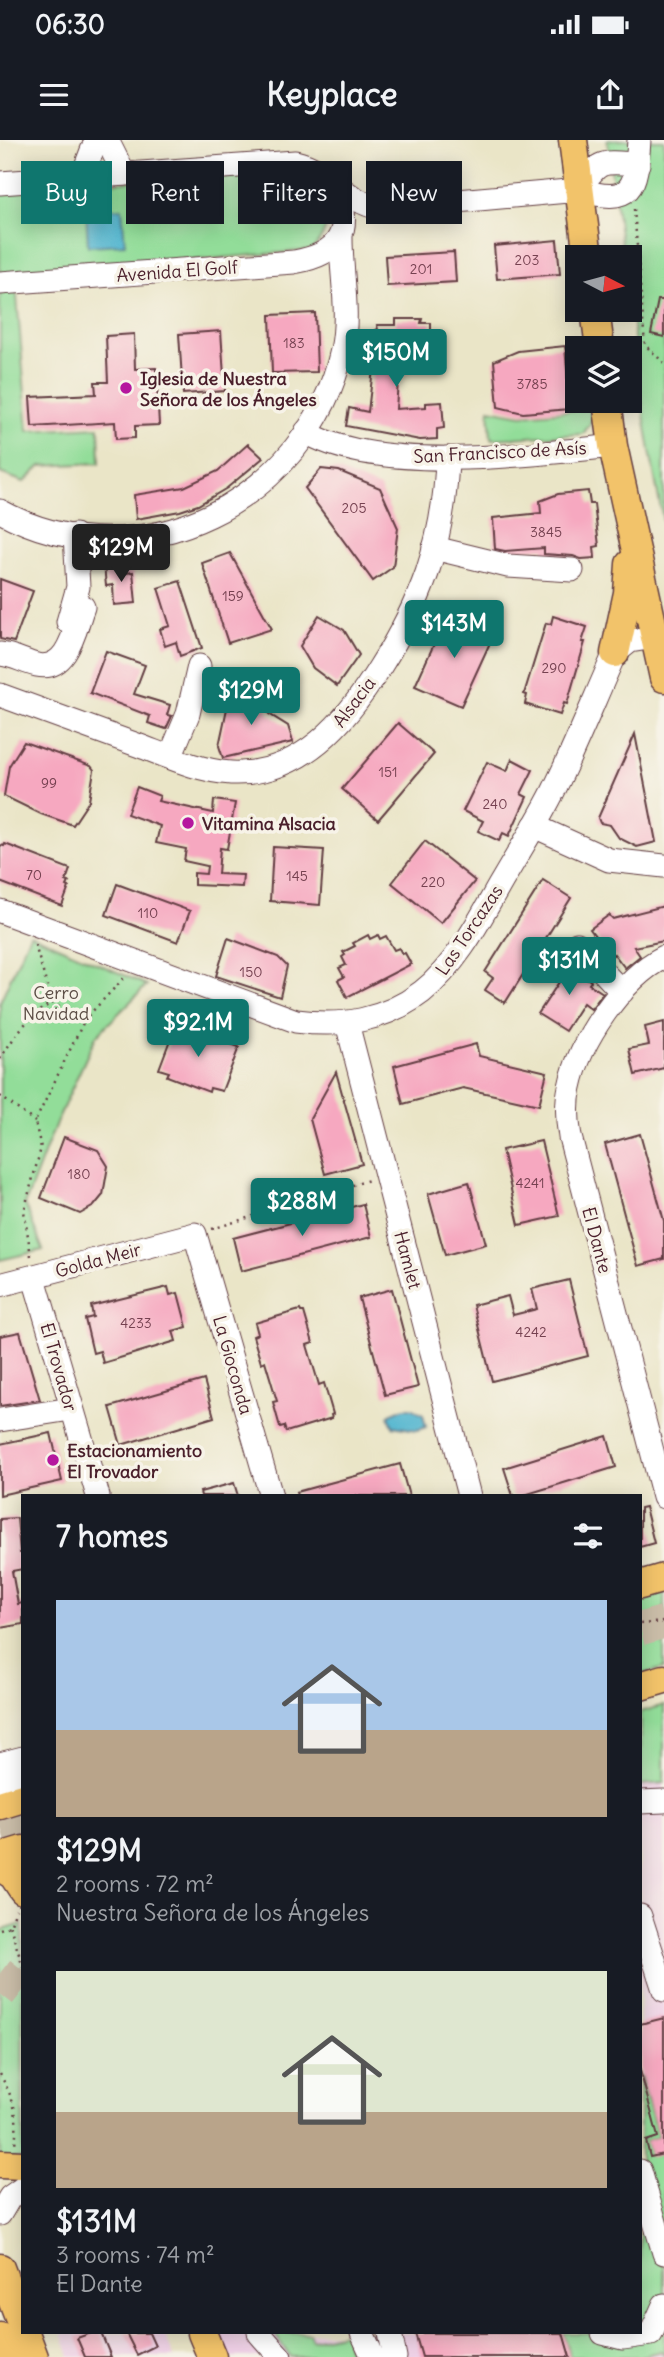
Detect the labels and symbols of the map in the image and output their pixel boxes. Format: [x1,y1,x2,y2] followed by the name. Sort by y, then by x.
[565,245,642,322] north arrow
[515,251,539,269] house number: 203
[116,255,239,287] street label: Avenida El Golf
[410,260,432,278] house number: 201
[347,330,445,389] pin: $150M
[283,334,305,352] house number: 183
[140,367,317,411] place label: Iglesia de Nuestra Señora de los Ángeles
[517,375,547,393] house number: 3785
[118,380,134,396] marker: Iglesia de Nuestra Señora de los Ángeles
[413,436,587,468] street label: San Francisco de Asís
[342,499,366,517] house number: 205
[530,523,562,541] house number: 3845
[72,524,170,584] pin: $129M
[222,587,244,605] house number: 159
[405,601,503,660] pin: $143M
[542,659,566,677] house number: 290
[202,668,300,727] pin: $129M
[328,672,380,732] street label: Alsacia
[378,763,398,781] house number: 151
[41,774,57,792] house number: 99
[483,795,507,813] house number: 240
[202,812,336,835] place label: Vitamina Alsacia
[180,815,196,831] marker: Vitamina Alsacia
[26,866,42,884] house number: 70
[286,867,308,885] house number: 145
[421,873,445,891] house number: 220
[430,880,508,980] street label: Las Torcazas
[138,904,158,922] house number: 110
[520,938,618,997] pin: $131M
[240,963,262,981] house number: 150
[23,981,90,1025] park label: Cerro Navidad
[141,1000,255,1059] pin: $92.1M
[68,1165,90,1183] house number: 180
[515,1174,545,1192] house number: 4241
[253,1178,351,1238] pin: $288M
[577,1204,617,1276] street label: El Dante
[389,1229,427,1291] street label: Hamlet
[53,1237,144,1282] street label: Golda Meir
[208,1313,258,1417] street label: La Gioconda
[120,1314,152,1332] house number: 4233
[35,1320,83,1415] street label: El Trovador
[515,1323,547,1341] house number: 4242
[67,1439,202,1483] place label: Estacionamiento El Trovador
[45,1452,61,1468] marker: Estacionamiento El Trovador

